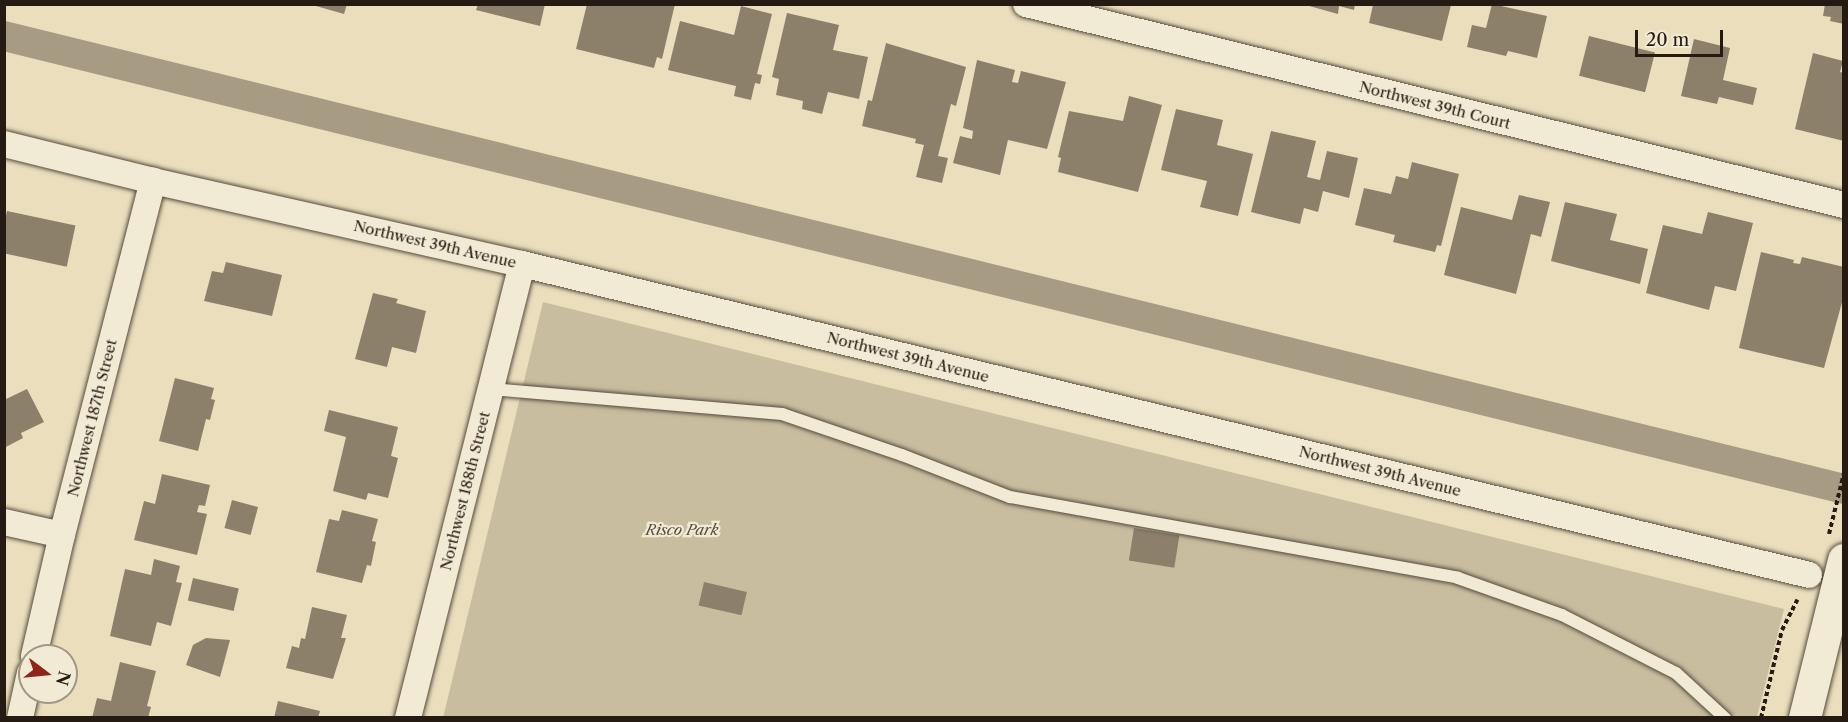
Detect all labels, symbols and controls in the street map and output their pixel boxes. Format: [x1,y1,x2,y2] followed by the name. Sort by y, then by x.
[1638,18,1726,56] scale bar
[1646,29,1689,51] text: 20 m
[1357,77,1513,133] street label: Northwest 39th Court
[352,216,518,272] street label: Northwest 39th Avenue
[825,328,991,386] street label: Northwest 39th Avenue
[64,337,120,499] street label: Northwest 187th Street
[437,410,493,572] street label: Northwest 188th Street
[1297,442,1463,500] street label: Northwest 39th Avenue
[646,521,718,539] park label: Risco Park
[18,644,78,704] north arrow
[52,669,75,688] text: N

